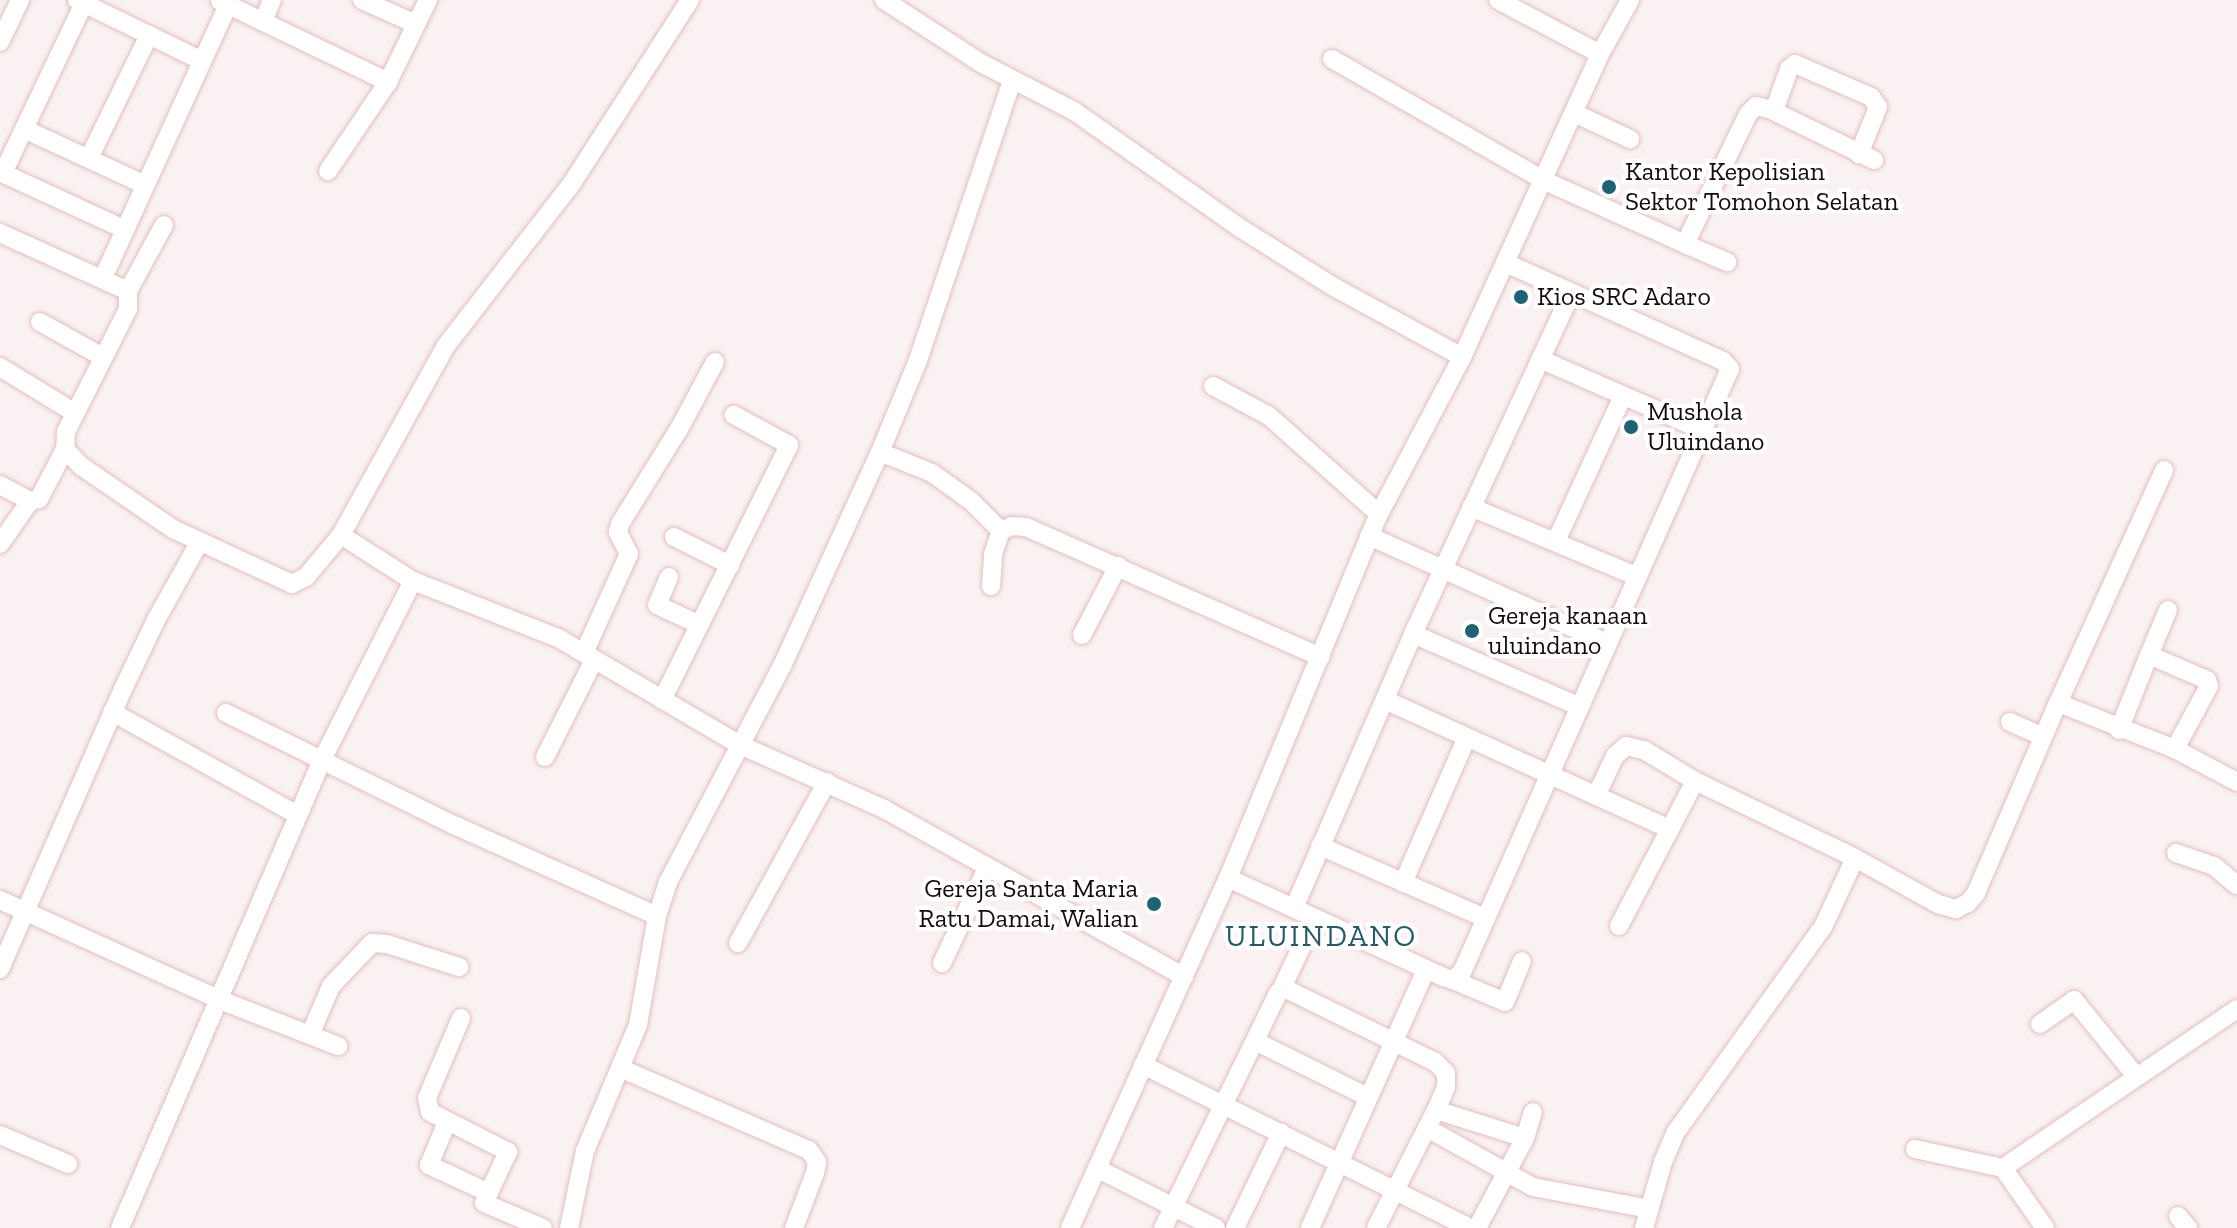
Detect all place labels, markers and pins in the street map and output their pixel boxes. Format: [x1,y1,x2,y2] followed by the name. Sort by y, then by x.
[1625,156,1899,218] place label: Kantor Kepolisian Sektor Tomohon Selatan
[1600,178,1618,196] marker: Kantor Kepolisian Sektor Tomohon Selatan
[1537,281,1712,313] place label: Kios SRC Adaro
[1512,288,1530,306] marker: Kios SRC Adaro
[1647,396,1764,458] place label: Mushola Uluindano
[1622,418,1640,436] marker: Mushola Uluindano
[1488,600,1647,662] place label: Gereja kanaan uluindano
[1463,622,1481,640] marker: Gereja kanaan uluindano
[918,873,1138,934] place label: Gereja Santa Maria Ratu Damai, Walian
[1145,895,1163,913] marker: Gereja Santa Maria Ratu Damai, Walian

